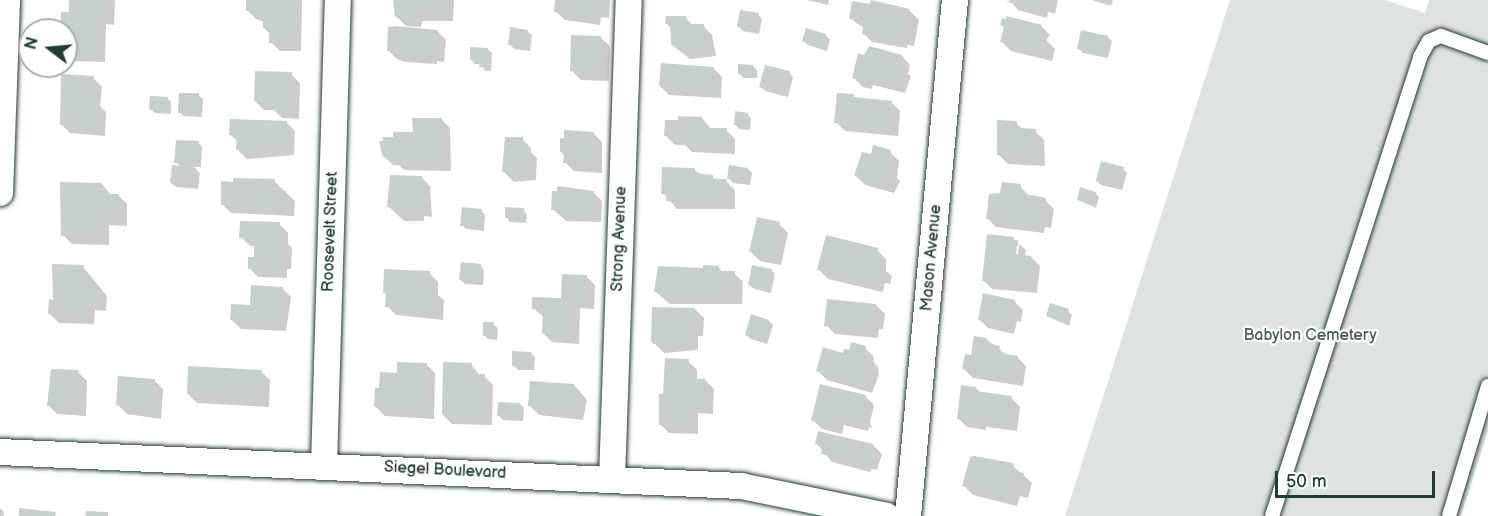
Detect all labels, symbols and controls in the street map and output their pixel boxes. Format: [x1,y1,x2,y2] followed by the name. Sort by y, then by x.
[18,18,78,78] north arrow
[21,35,43,52] text: N
[319,171,343,293] street label: Roosevelt Street
[609,186,631,292] street label: Strong Avenue
[918,204,946,312] street label: Mason Avenue
[1243,326,1377,346] park label: Babylon Cemetery
[383,458,507,484] street label: Siegel Boulevard
[1278,459,1438,497] scale bar
[1286,471,1327,492] text: 50 m

